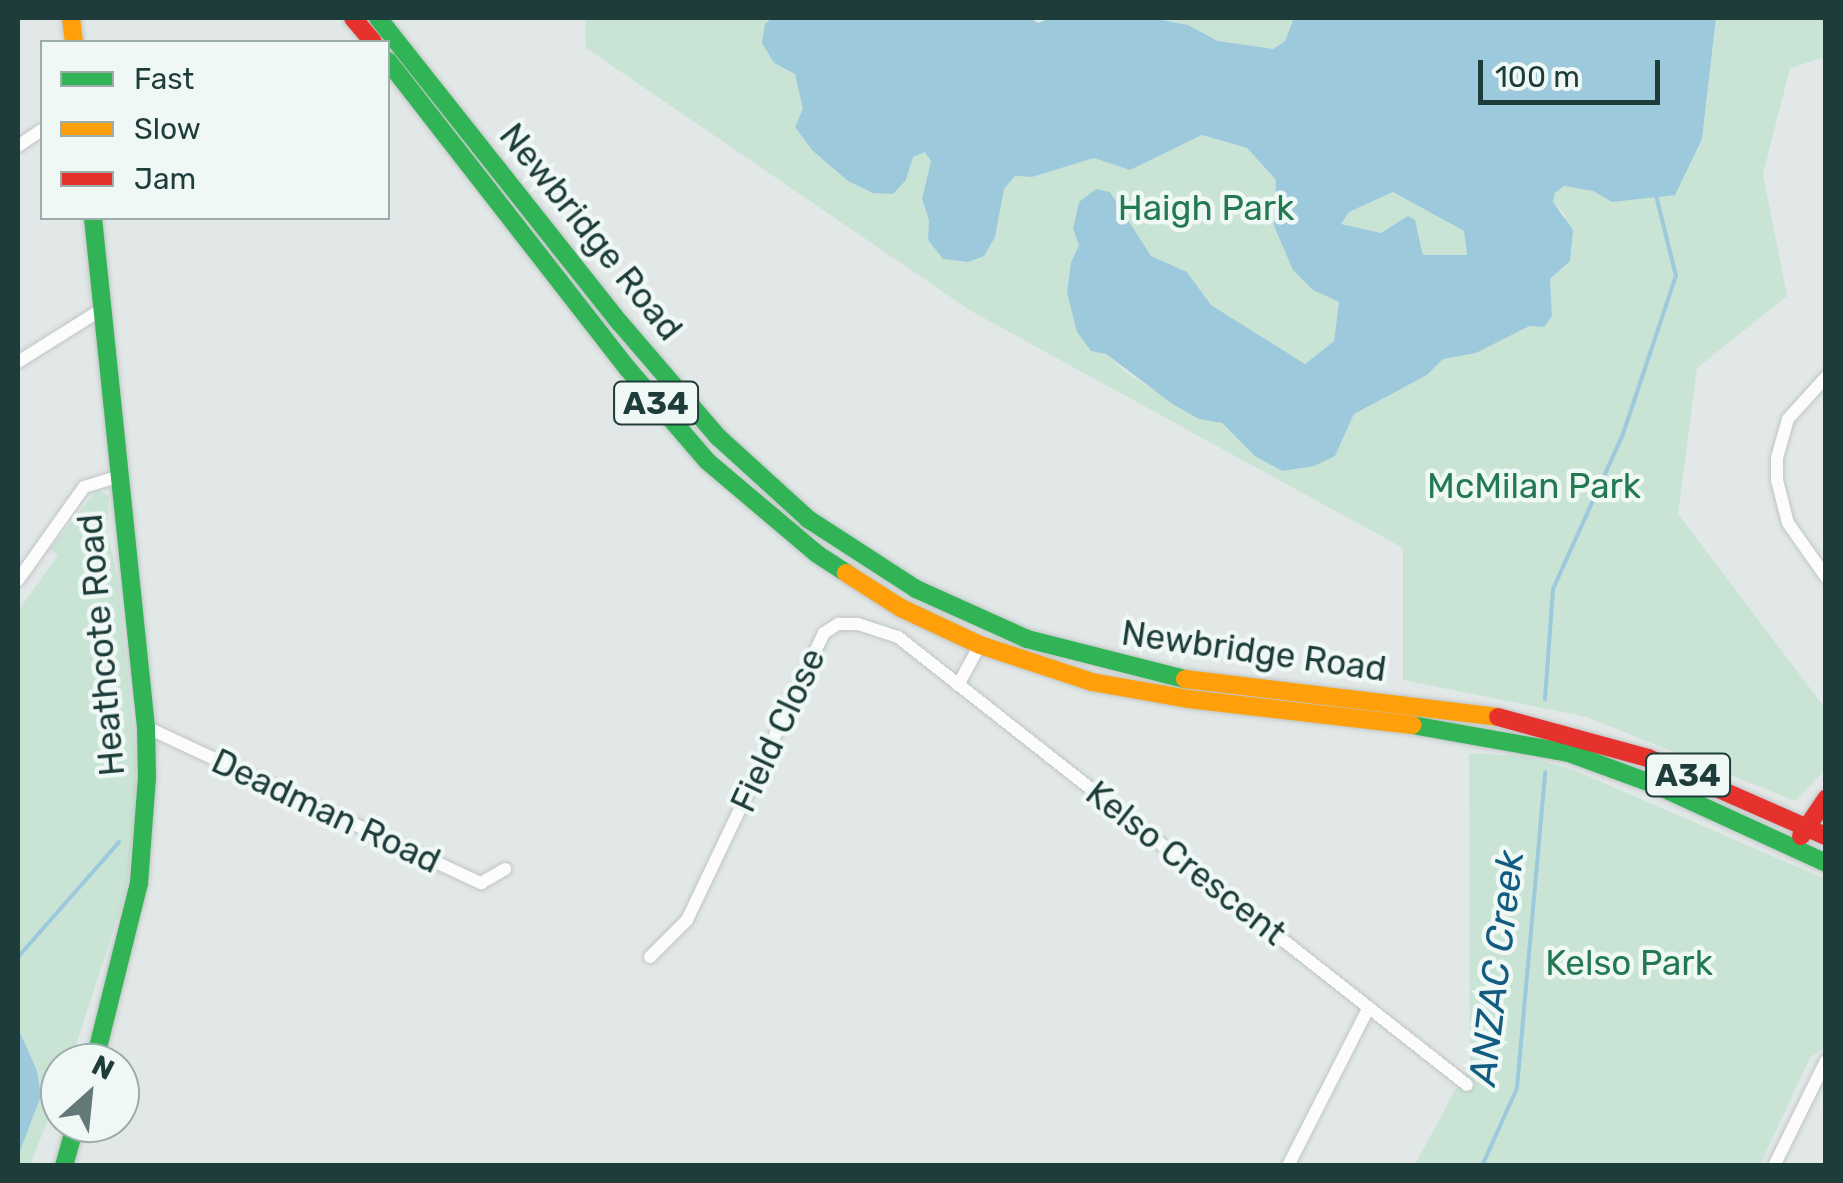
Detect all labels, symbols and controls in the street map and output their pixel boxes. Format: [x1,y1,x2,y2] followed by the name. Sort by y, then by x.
[40,40,390,220] legend
[1483,40,1666,102] scale bar
[1495,59,1580,95] text: 100 m
[134,61,194,97] text: Fast
[134,111,201,147] text: Slow
[491,115,691,349] street label: Newbridge Road
[134,161,196,197] text: Jam
[1118,187,1294,229] park label: Haigh Park
[611,376,701,430] road number: A34
[1427,465,1641,507] park label: McMilan Park
[69,512,133,778] street label: Heathcote Road
[1119,612,1389,690] street label: Newbridge Road
[722,641,834,819] street label: Field Close
[205,740,447,882] street label: Deadman Road
[1643,748,1733,802] road number: A34
[1078,772,1294,954] street label: Kelso Crescent
[1460,848,1534,1088] water label: ANZAC Creek
[1545,942,1713,984] park label: Kelso Park
[40,1043,140,1143] north arrow
[86,1048,119,1087] text: N

